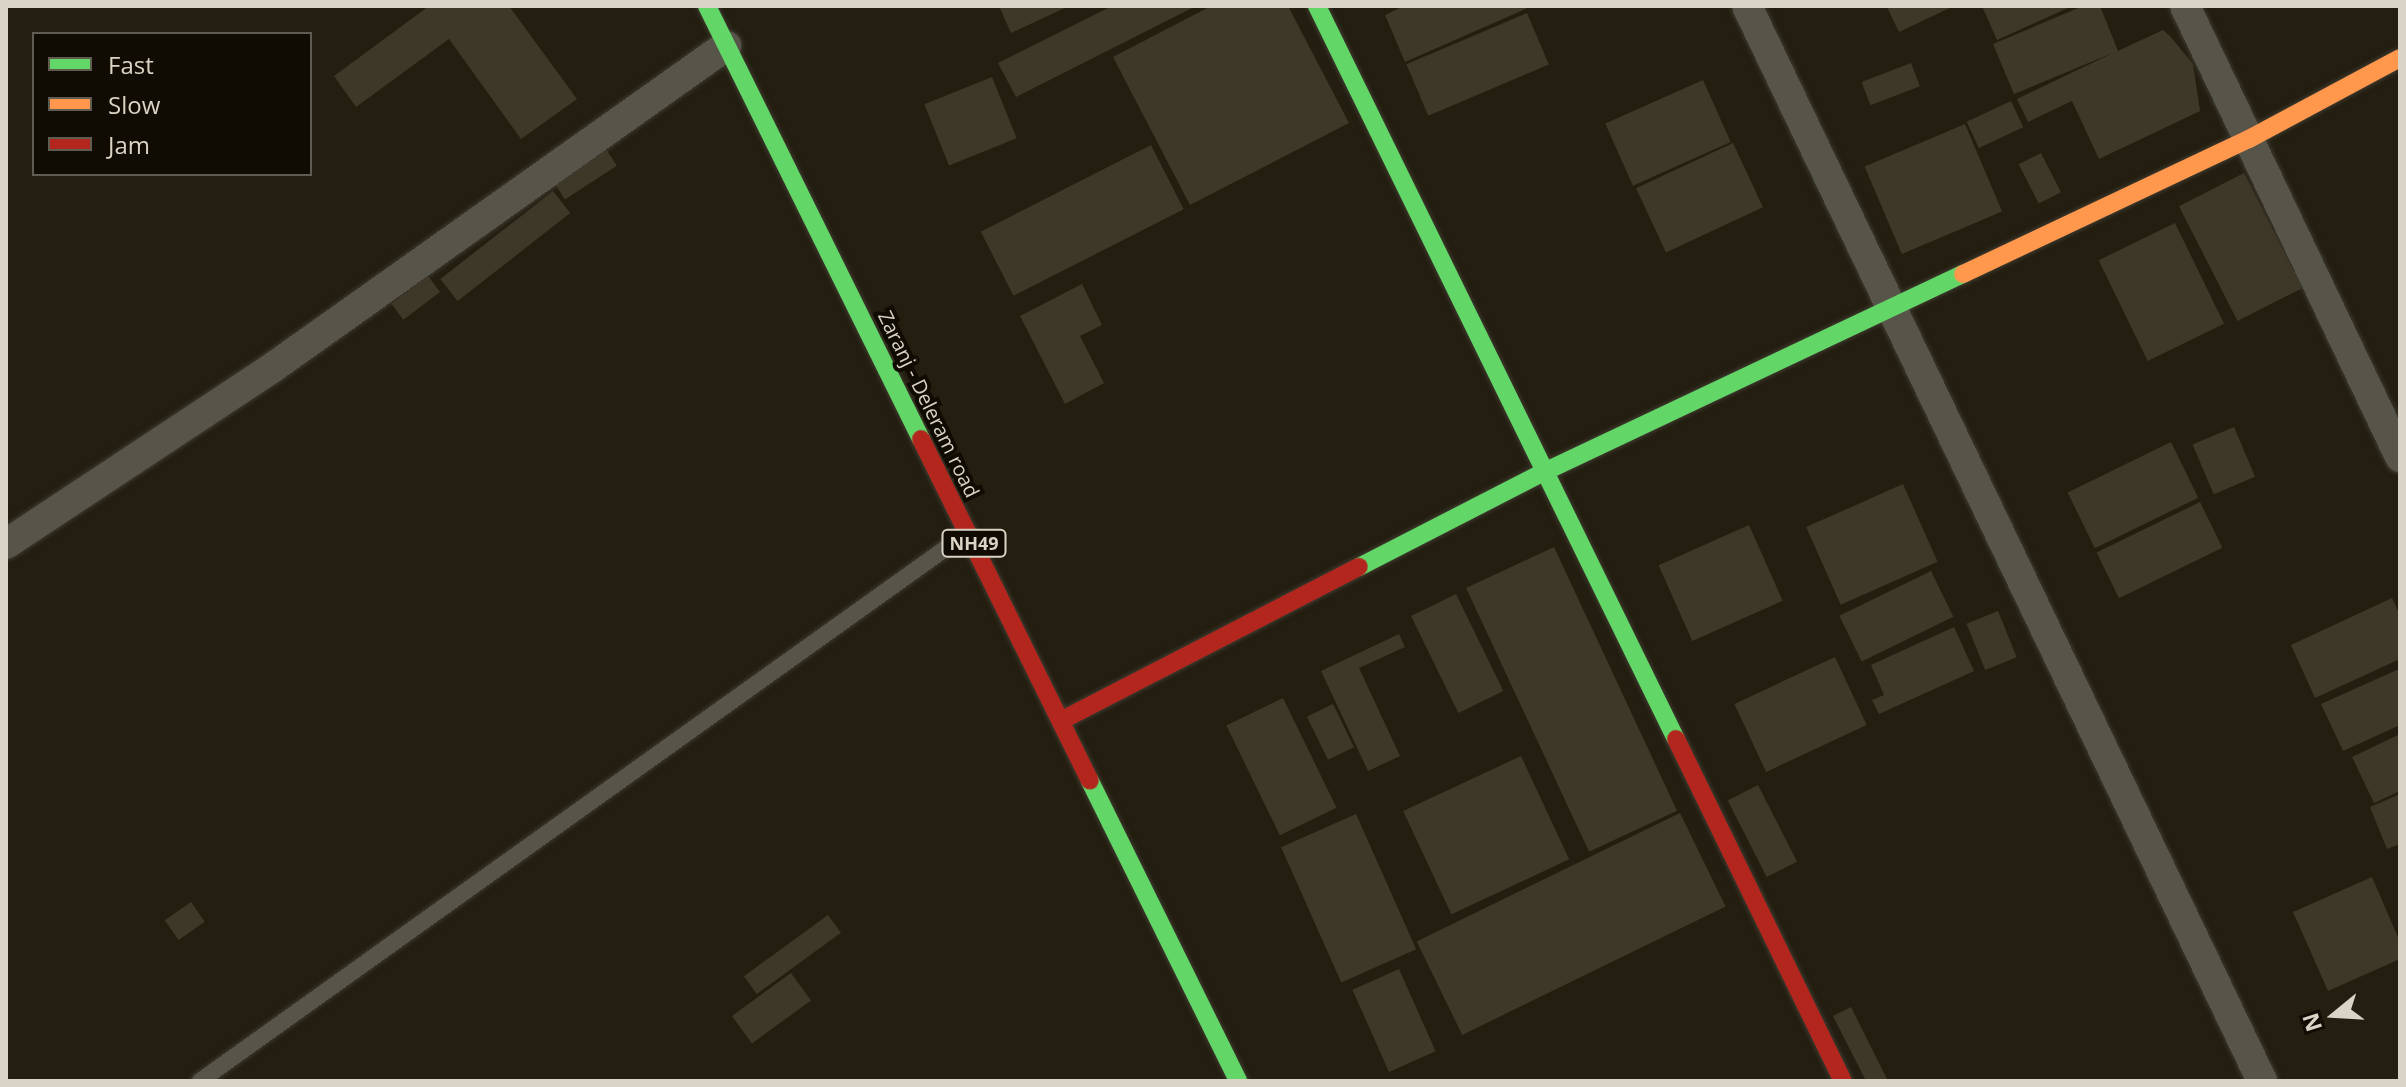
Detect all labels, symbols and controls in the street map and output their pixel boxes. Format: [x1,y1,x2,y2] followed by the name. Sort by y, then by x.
[32,32,312,176] legend
[108,48,154,81] text: Fast
[108,88,160,121] text: Slow
[108,128,150,161] text: Jam
[873,307,985,501] street label: Zaranj - Deleram road
[940,529,1008,557] road number: NH49
[2294,975,2374,1055] north arrow
[2294,1009,2328,1036] text: N

